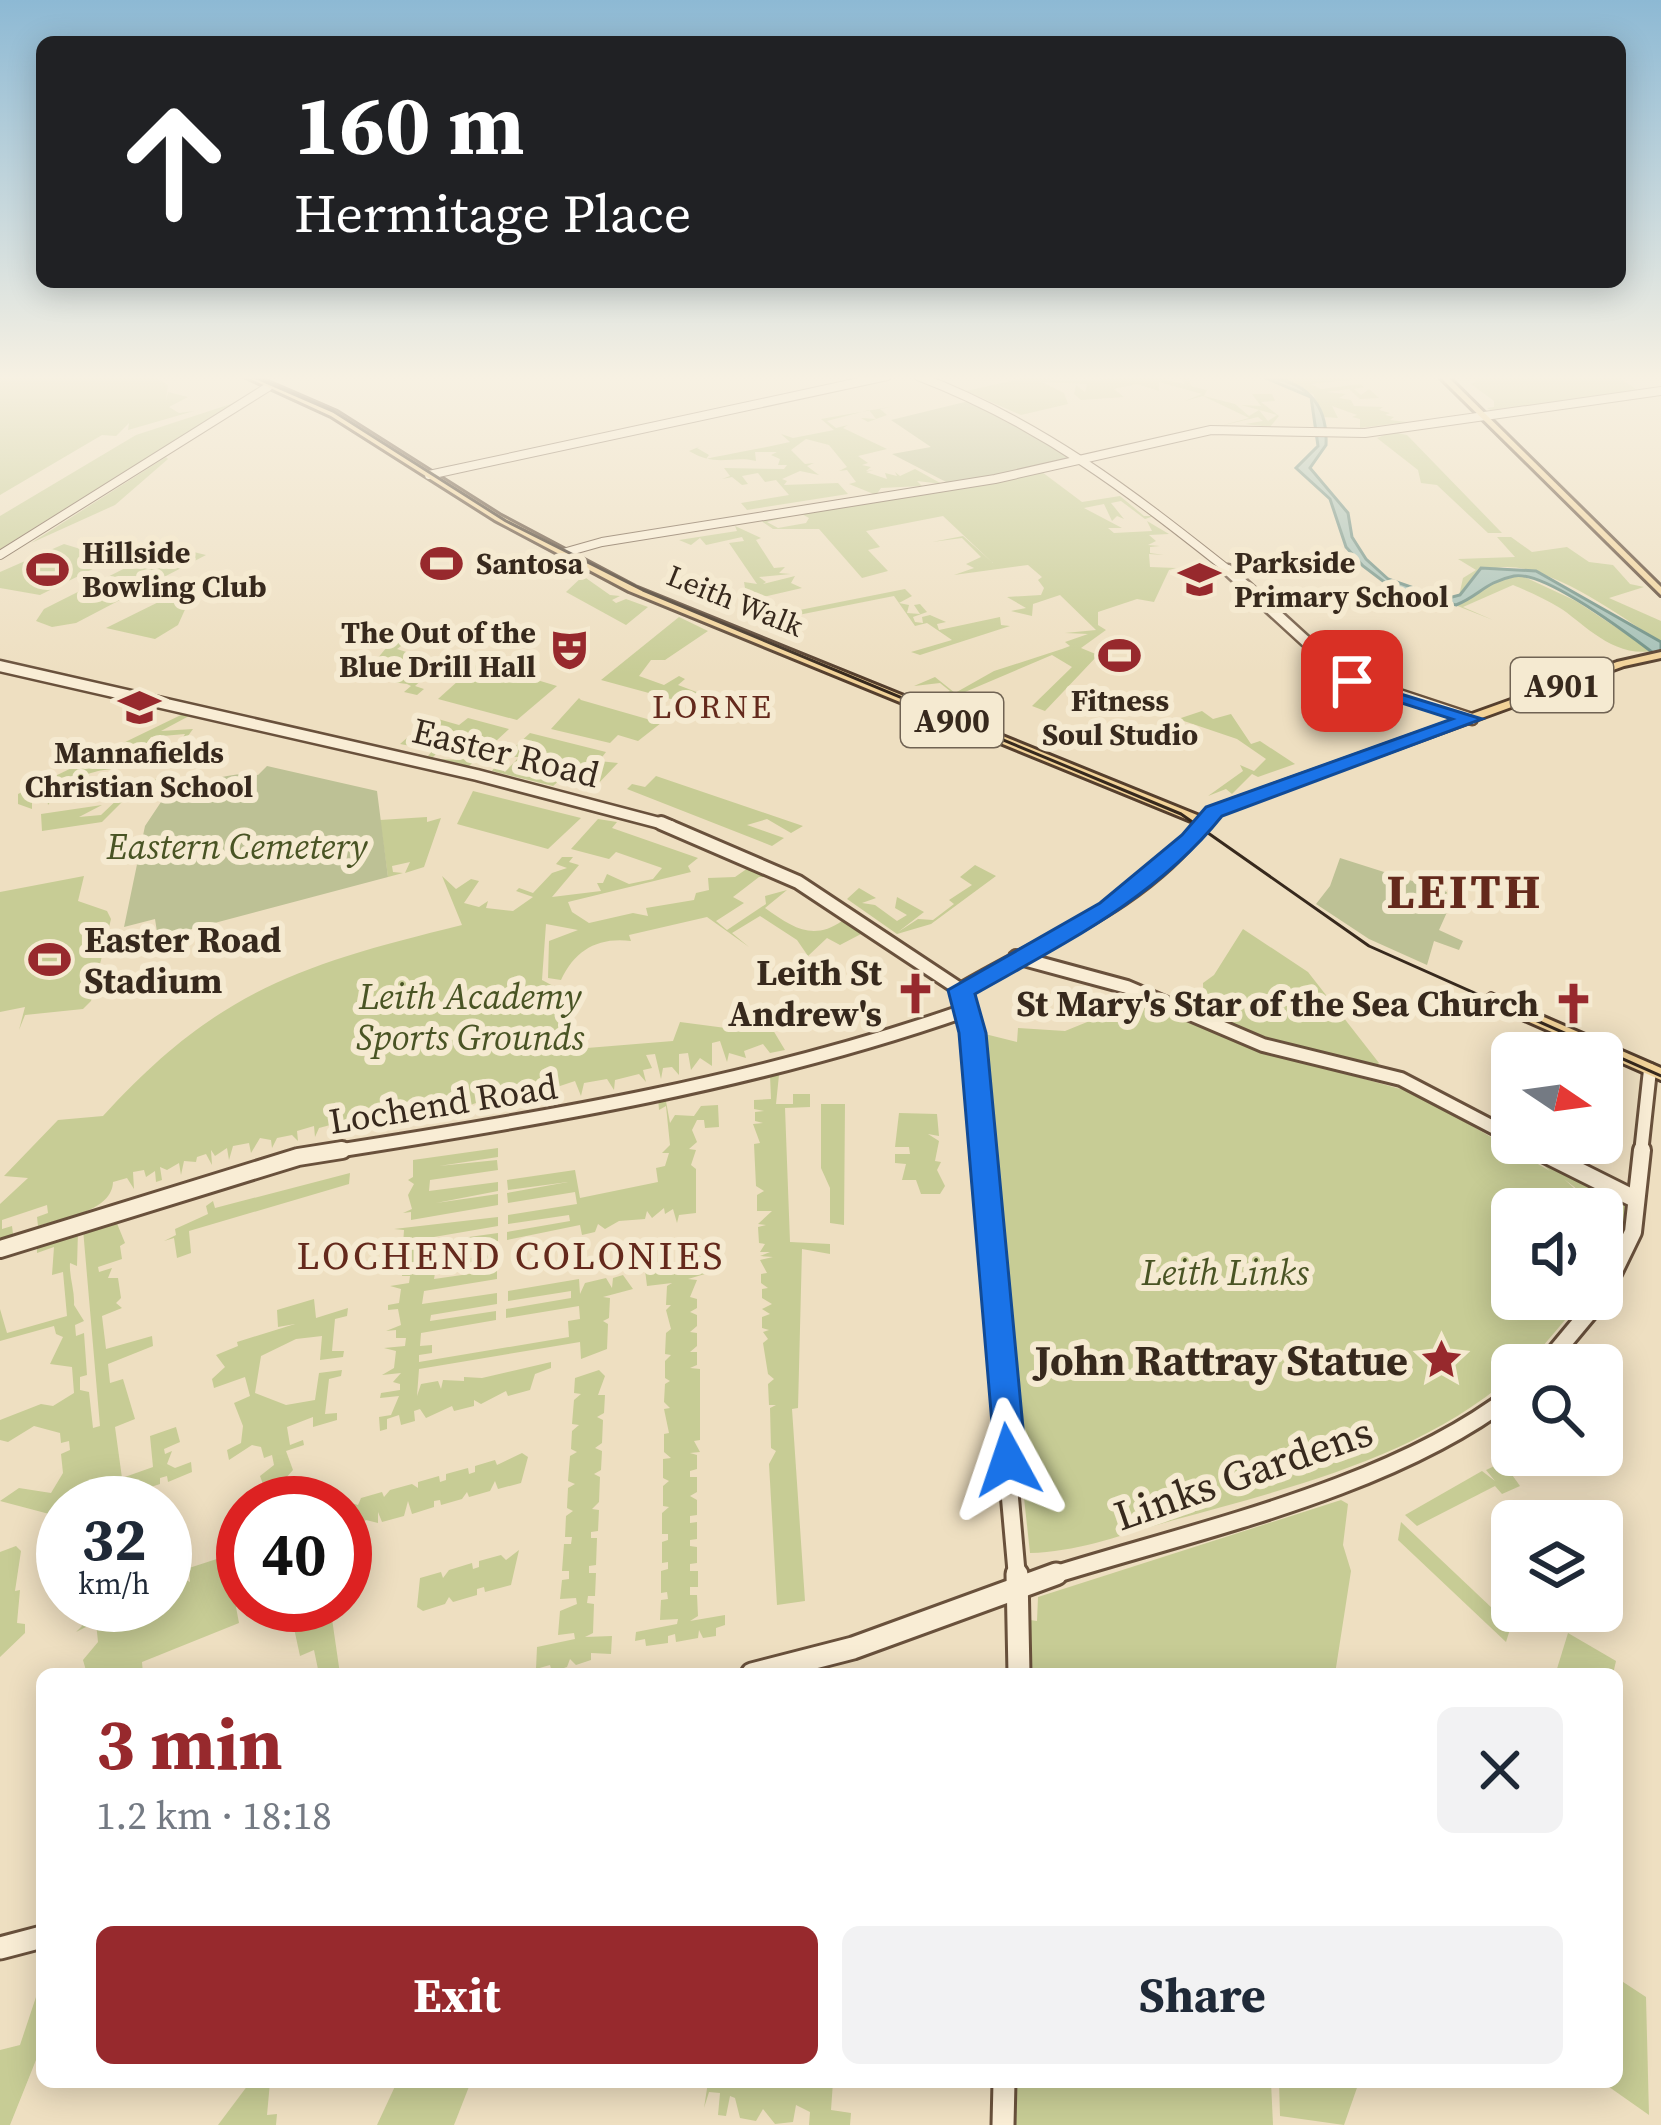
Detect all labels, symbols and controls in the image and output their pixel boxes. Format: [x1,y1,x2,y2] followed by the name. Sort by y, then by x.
[294,67,525,182] text: 160 m
[96,84,252,240] icon: ahead
[294,176,691,250] text: Hermitage Place
[82,532,267,607] place label: Hillside Bowling Club
[419,541,465,587] sports icon: Santosa
[1234,542,1449,617] place label: Parkside Primary School
[476,543,584,584] place label: Santosa
[25,547,71,593] sports icon: Hillside Bowling Club
[661,555,810,647] street label: Leith Walk
[1177,557,1223,603] school or university icon: Parkside Primary School
[339,612,536,687] place label: The Out of the Blue Drill Hall
[547,627,593,673] theatre icon: The Out of the Blue Drill Hall
[1301,630,1403,732] pin
[1097,632,1143,678] sports icon: Fitness Soul Studio
[1319,648,1385,714] icon: arrive
[1511,658,1613,712] road number: A901
[1042,680,1198,755] place label: Fitness Soul Studio
[116,684,162,730] school or university icon: Mannafields Christian School
[652,684,774,729] district label: LORNE
[901,693,1003,747] road number: A900
[407,706,604,799] street label: Easter Road
[25,732,253,807] place label: Mannafields Christian School
[106,822,368,871] park label: Eastern Cemetery
[1387,858,1543,924] district label: LEITH
[84,915,281,1005] place label: Easter Road Stadium
[27,937,73,983] sports icon: Easter Road Stadium
[728,948,883,1038] place label: Leith St Andrew's
[893,970,939,1016] church icon: Leith St Andrew's
[356,972,585,1062] park label: Leith Academy Sports Grounds
[1016,979,1539,1028] place label: St Mary's Star of the Sea Church
[1550,980,1596,1026] church icon: St Mary's Star of the Sea Church
[1491,1032,1623,1164] north arrow
[1491,1032,1623,1632] map controls
[325,1061,561,1146] street label: Lochend Road
[1491,1188,1623,1320] button: sound
[296,1229,726,1282] district label: LOCHEND COLONIES
[1140,1248,1310,1297] park label: Leith Links
[1031,1331,1408,1389] place label: John Rattray Statue
[1419,1337,1465,1383] place icon: John Rattray Statue
[1491,1344,1623,1476] button: search
[945,1397,1071,1523] position arrow
[1106,1402,1380,1544] street label: Links Gardens
[216,1476,372,1632] speed limit sign: 40
[81,1498,147,1580] text: 32
[1491,1500,1623,1632] button: layers
[78,1563,150,1604] text: km/h
[96,1694,283,1793] text: 3 min
[1437,1707,1563,1833] button: close
[96,1789,332,1842] text: 1.2 km · 18:18
[96,1926,818,2064] button: Exit
[842,1926,1563,2064] button: Share

